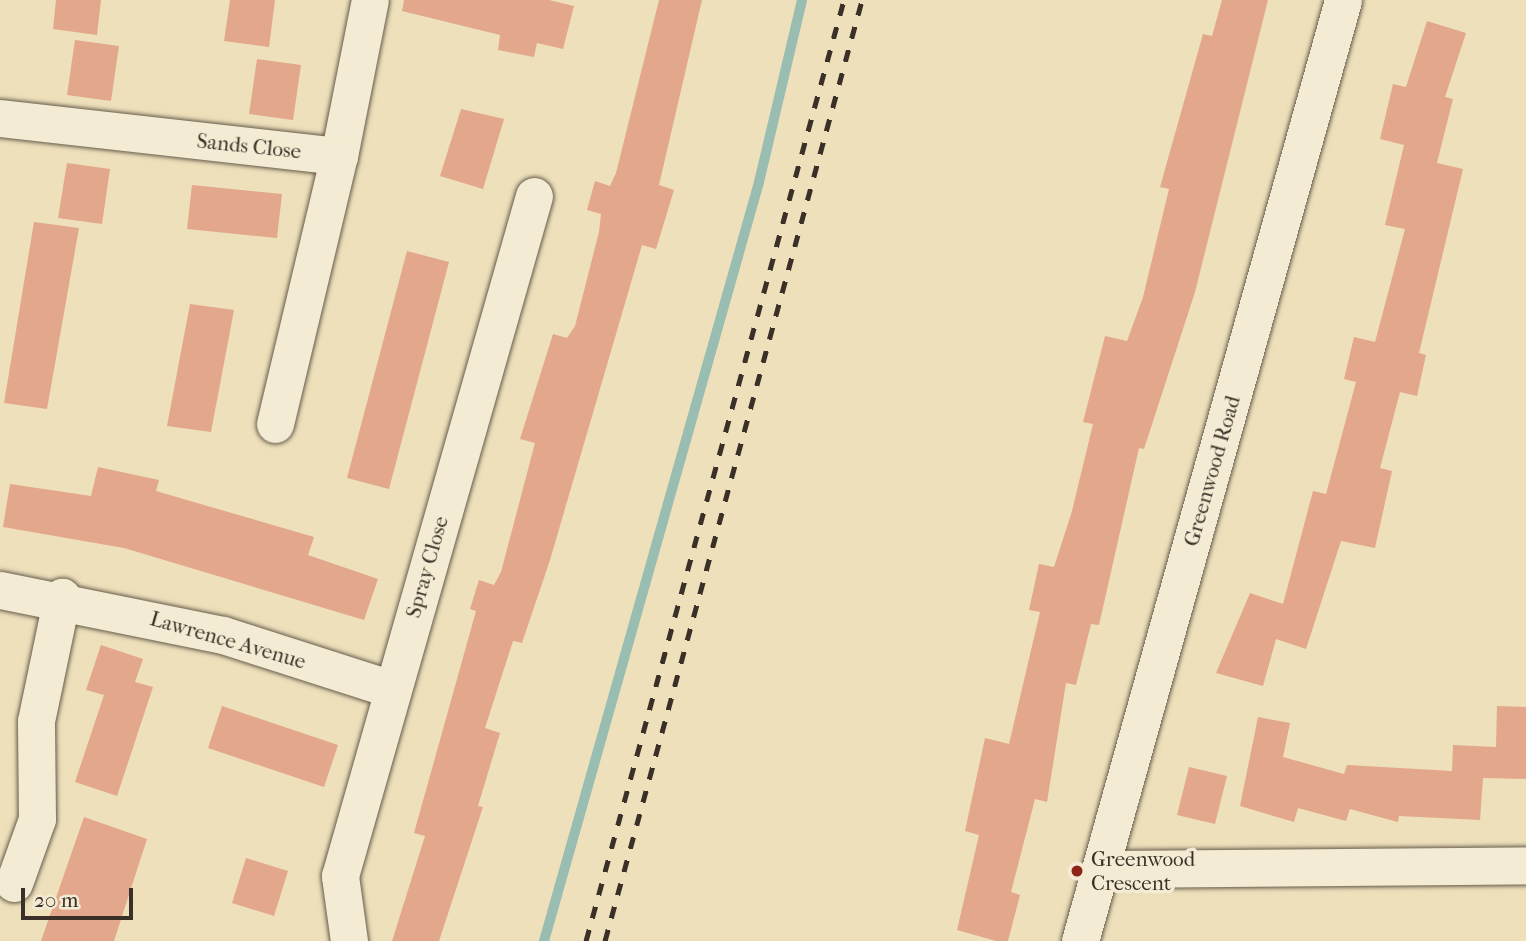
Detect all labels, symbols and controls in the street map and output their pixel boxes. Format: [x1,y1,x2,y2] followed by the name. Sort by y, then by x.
[196,128,302,164] street label: Sands Close
[1178,393,1246,549] street label: Greenwood Road
[400,513,454,621] street label: Spray Close
[147,606,309,674] street label: Lawrence Avenue
[1091,846,1195,896] place label: Greenwood Crescent
[1069,863,1085,879] marker: Greenwood Crescent
[24,874,136,918] scale bar
[34,888,78,912] text: 20 m

